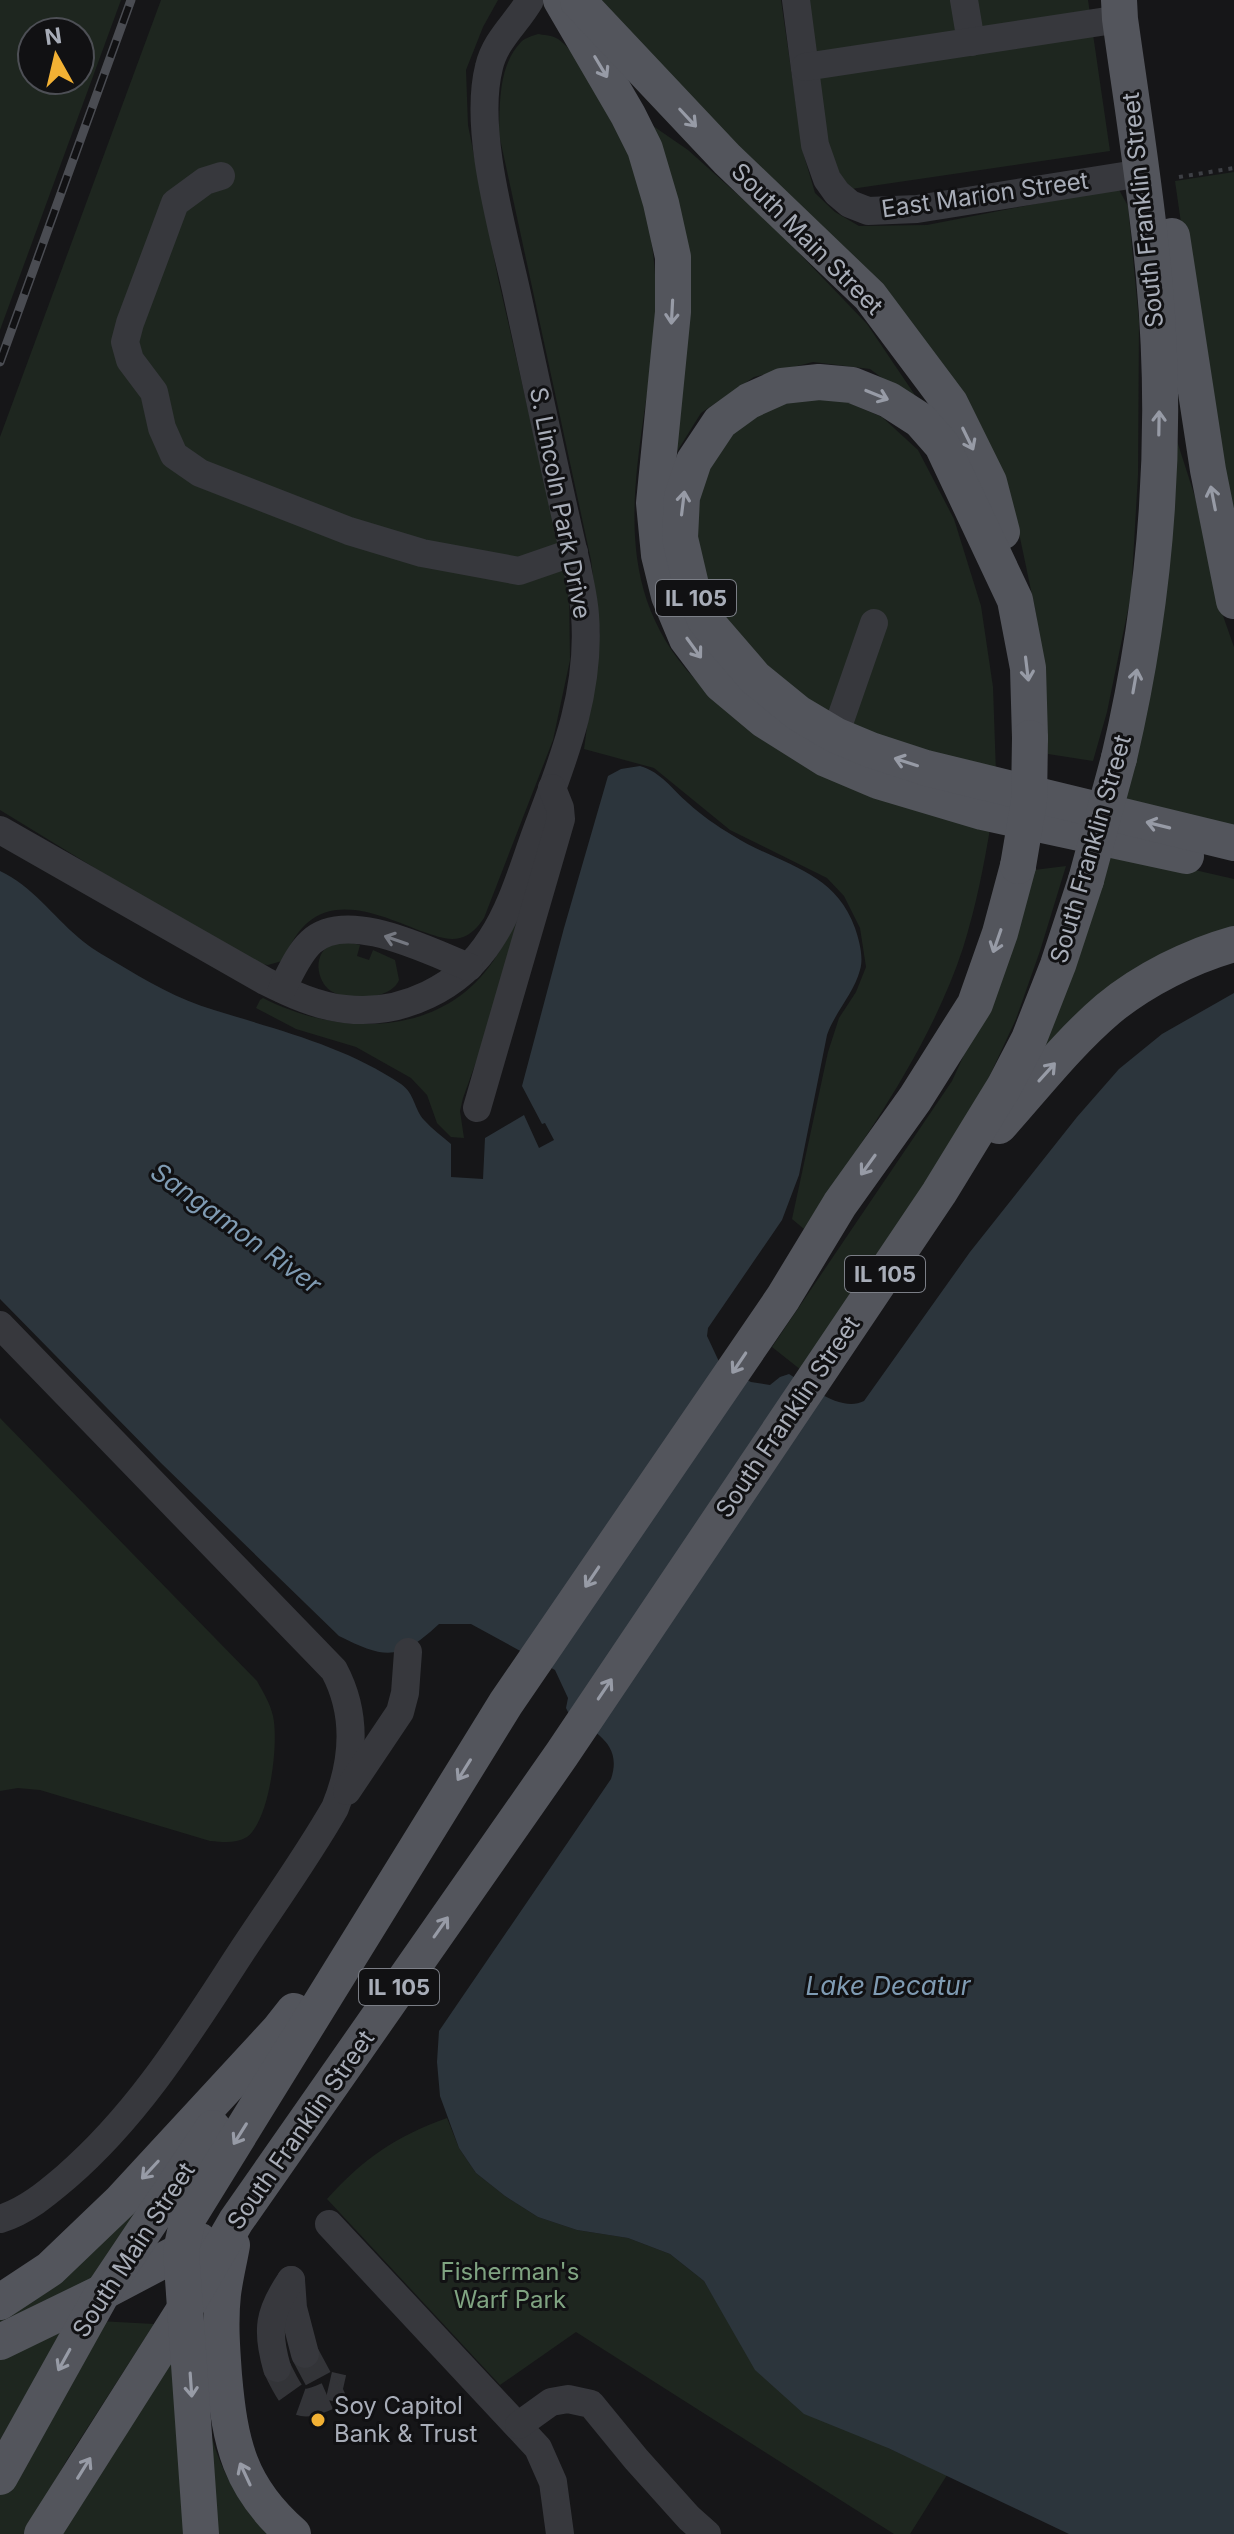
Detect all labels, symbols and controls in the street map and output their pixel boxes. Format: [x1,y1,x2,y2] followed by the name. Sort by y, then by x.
[16,16,96,96] north arrow
[43,22,63,50] text: N
[593,55,609,78] one-way arrow
[1116,91,1169,329] street label: South Franklin Street
[679,108,698,128] one-way arrow
[726,157,889,321] street label: South Main Street
[880,166,1090,223] street label: East Marion Street
[665,298,680,325] one-way arrow
[524,385,597,621] street label: S. Lincoln Park Drive
[864,389,889,403] one-way arrow
[1152,410,1167,437] one-way arrow
[961,426,976,450] one-way arrow
[1205,485,1220,511] one-way arrow
[676,491,691,516] one-way arrow
[656,580,736,616] road number: IL 105
[686,636,702,658] one-way arrow
[1020,655,1035,682] one-way arrow
[1128,669,1143,695] one-way arrow
[1044,731,1137,966] street label: South Franklin Street
[894,754,919,768] one-way arrow
[1146,816,1172,831] one-way arrow
[989,929,1004,954] one-way arrow
[384,931,409,946] one-way arrow
[1037,1063,1055,1083] one-way arrow
[860,1154,877,1175] one-way arrow
[145,1155,328,1300] water label: Sangamon River
[845,1256,925,1292] road number: IL 105
[709,1311,866,1523] street label: South Franklin Street
[731,1351,747,1373] one-way arrow
[584,1566,600,1588] one-way arrow
[597,1679,613,1701] one-way arrow
[456,1758,473,1780] one-way arrow
[433,1917,449,1939] one-way arrow
[359,1969,439,2005] road number: IL 105
[806,1970,972,2001] water label: Lake Decatur
[221,2024,380,2235] street label: South Franklin Street
[231,2122,247,2145] one-way arrow
[66,2157,201,2343] street label: South Main Street
[142,2159,160,2179] one-way arrow
[441,2257,579,2314] park label: Fisherman's Warf Park
[56,2348,72,2371] one-way arrow
[184,2371,199,2398] one-way arrow
[334,2391,478,2448] place label: Soy Capitol Bank & Trust
[309,2411,327,2429] marker: Soy Capitol Bank & Trust
[77,2457,93,2480] one-way arrow
[237,2462,252,2486] one-way arrow

